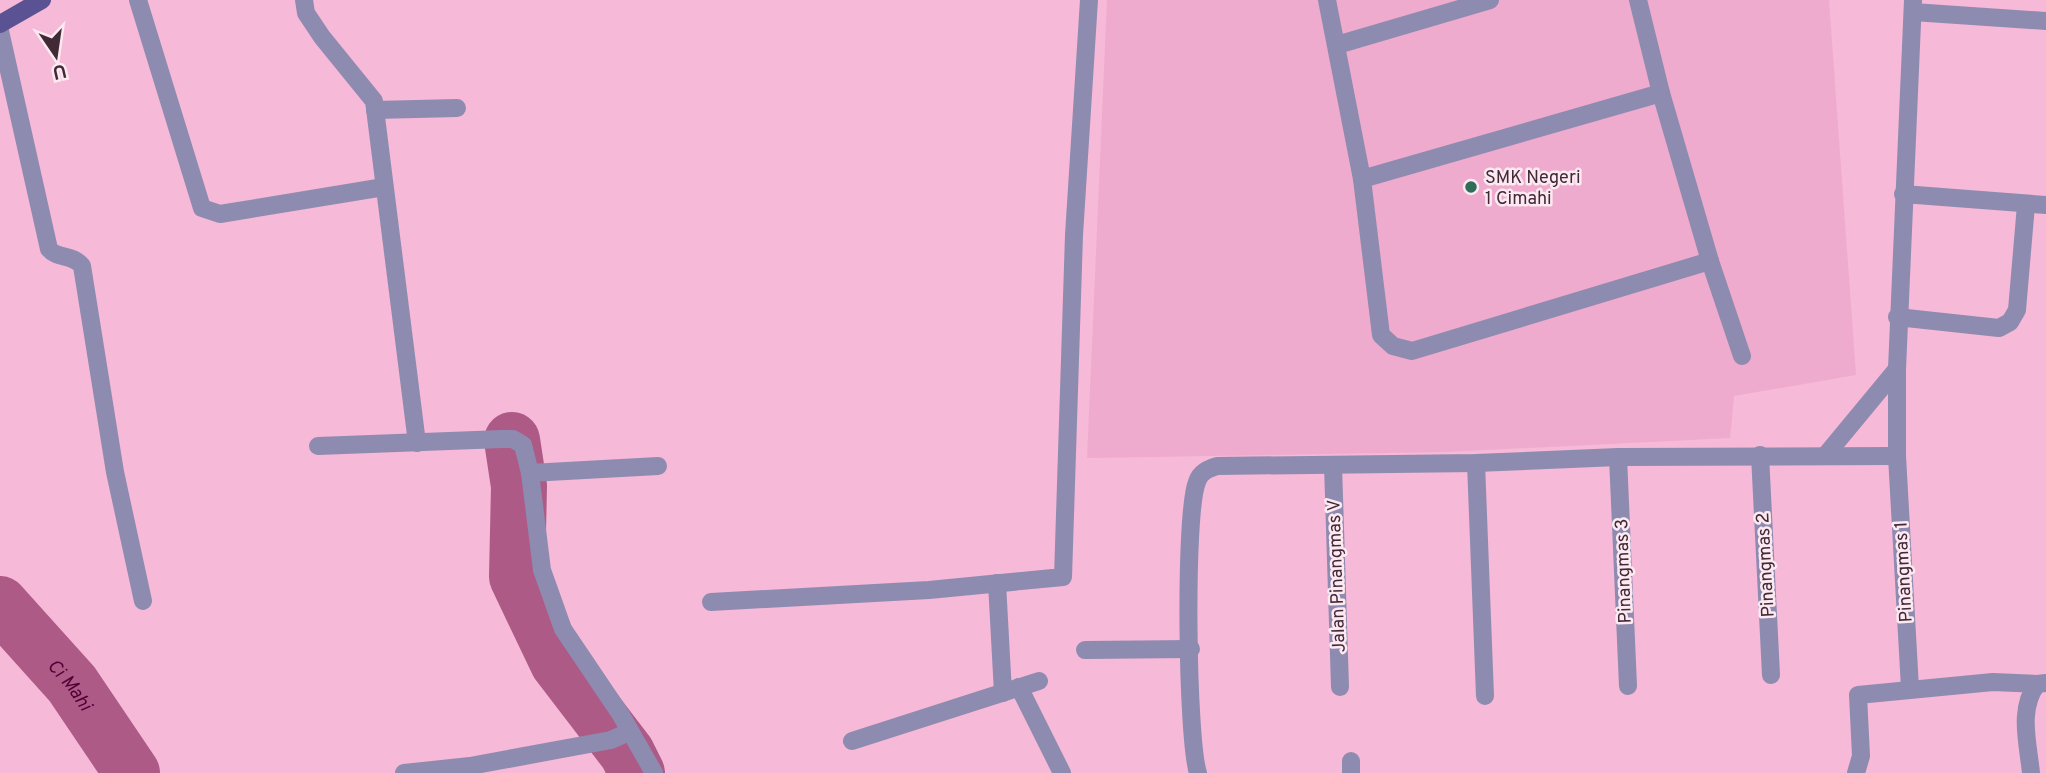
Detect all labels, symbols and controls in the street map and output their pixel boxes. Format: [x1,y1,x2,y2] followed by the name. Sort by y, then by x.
[21,21,91,91] north arrow
[50,57,69,84] text: U
[1485,167,1580,211] place label: SMK Negeri 1 Cimahi
[1463,179,1479,195] marker: SMK Negeri 1 Cimahi
[1323,499,1352,653] street label: Jalan Pinangmas V
[1752,512,1781,618] street label: Pinangmas 2
[1611,518,1638,624] street label: Pinangmas 3
[1890,521,1919,623] street label: Pinangmas 1
[41,655,97,717] water label: Ci Mahi

